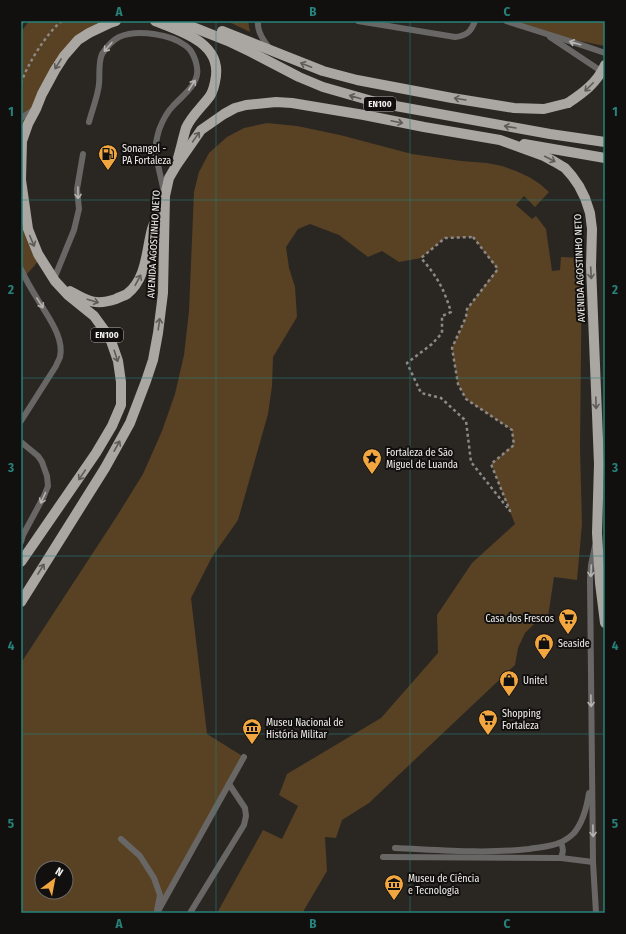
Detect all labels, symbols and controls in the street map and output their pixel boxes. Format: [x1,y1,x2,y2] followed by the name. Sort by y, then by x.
[114,4,123,19] text: A
[309,4,317,19] text: B
[504,4,511,19] text: C
[569,39,582,46] one-way arrow
[104,42,113,53] one-way arrow
[54,58,62,70] one-way arrow
[301,60,313,68] one-way arrow
[187,80,196,91] one-way arrow
[584,82,594,92] one-way arrow
[349,93,362,100] one-way arrow
[454,95,467,103] one-way arrow
[364,97,396,111] road number: EN100
[8,104,14,119] text: 1
[612,104,618,119] text: 1
[390,118,403,126] one-way arrow
[504,123,517,131] one-way arrow
[192,132,200,143] one-way arrow
[97,143,119,171] fuel station icon: Sonangol - PA Fortaleza
[122,143,171,167] place label: Sonangol - PA Fortaleza
[544,156,556,163] one-way arrow
[74,186,82,199] one-way arrow
[145,190,163,298] street label: AVENIDA AGOSTINHO NETO
[572,214,588,322] street label: AVENIDA AGOSTINHO NETO
[29,235,37,247] one-way arrow
[587,266,595,279] one-way arrow
[135,274,142,286] one-way arrow
[7,282,14,297] text: 2
[611,282,618,297] text: 2
[36,297,44,308] one-way arrow
[86,298,99,305] one-way arrow
[155,318,163,331] one-way arrow
[91,328,123,342] road number: EN100
[112,349,120,361] one-way arrow
[593,396,600,409] one-way arrow
[113,440,121,452] one-way arrow
[361,447,383,475] place icon: Fortaleza de São Miguel de Luanda
[386,447,458,471] place label: Fortaleza de São Miguel de Luanda
[7,460,14,475] text: 3
[611,460,618,475] text: 3
[78,469,86,480] one-way arrow
[39,492,46,504] one-way arrow
[38,563,46,575] one-way arrow
[587,564,594,577] one-way arrow
[557,607,579,635] supermarket icon: Casa dos Frescos
[485,613,554,625] place label: Casa dos Frescos
[533,632,555,660] shop icon: Seaside
[8,638,15,653] text: 4
[558,638,590,650] place label: Seaside
[612,638,619,653] text: 4
[498,669,520,697] shop icon: Unitel
[523,675,548,687] place label: Unitel
[587,694,595,707] one-way arrow
[477,708,499,736] supermarket icon: Shopping Fortaleza
[502,708,541,732] place label: Shopping Fortaleza
[241,717,263,745] museum icon: Museu Nacional de História Militar
[266,717,344,741] place label: Museu Nacional de História Militar
[8,816,14,831] text: 5
[612,816,618,831] text: 5
[589,824,596,837] one-way arrow
[34,860,74,900] north arrow
[53,865,65,879] text: N
[383,873,405,901] museum icon: Museu de Ciência e Tecnologia
[408,873,479,897] place label: Museu de Ciência e Tecnologia
[114,916,123,931] text: A
[309,916,317,931] text: B
[504,916,511,931] text: C

